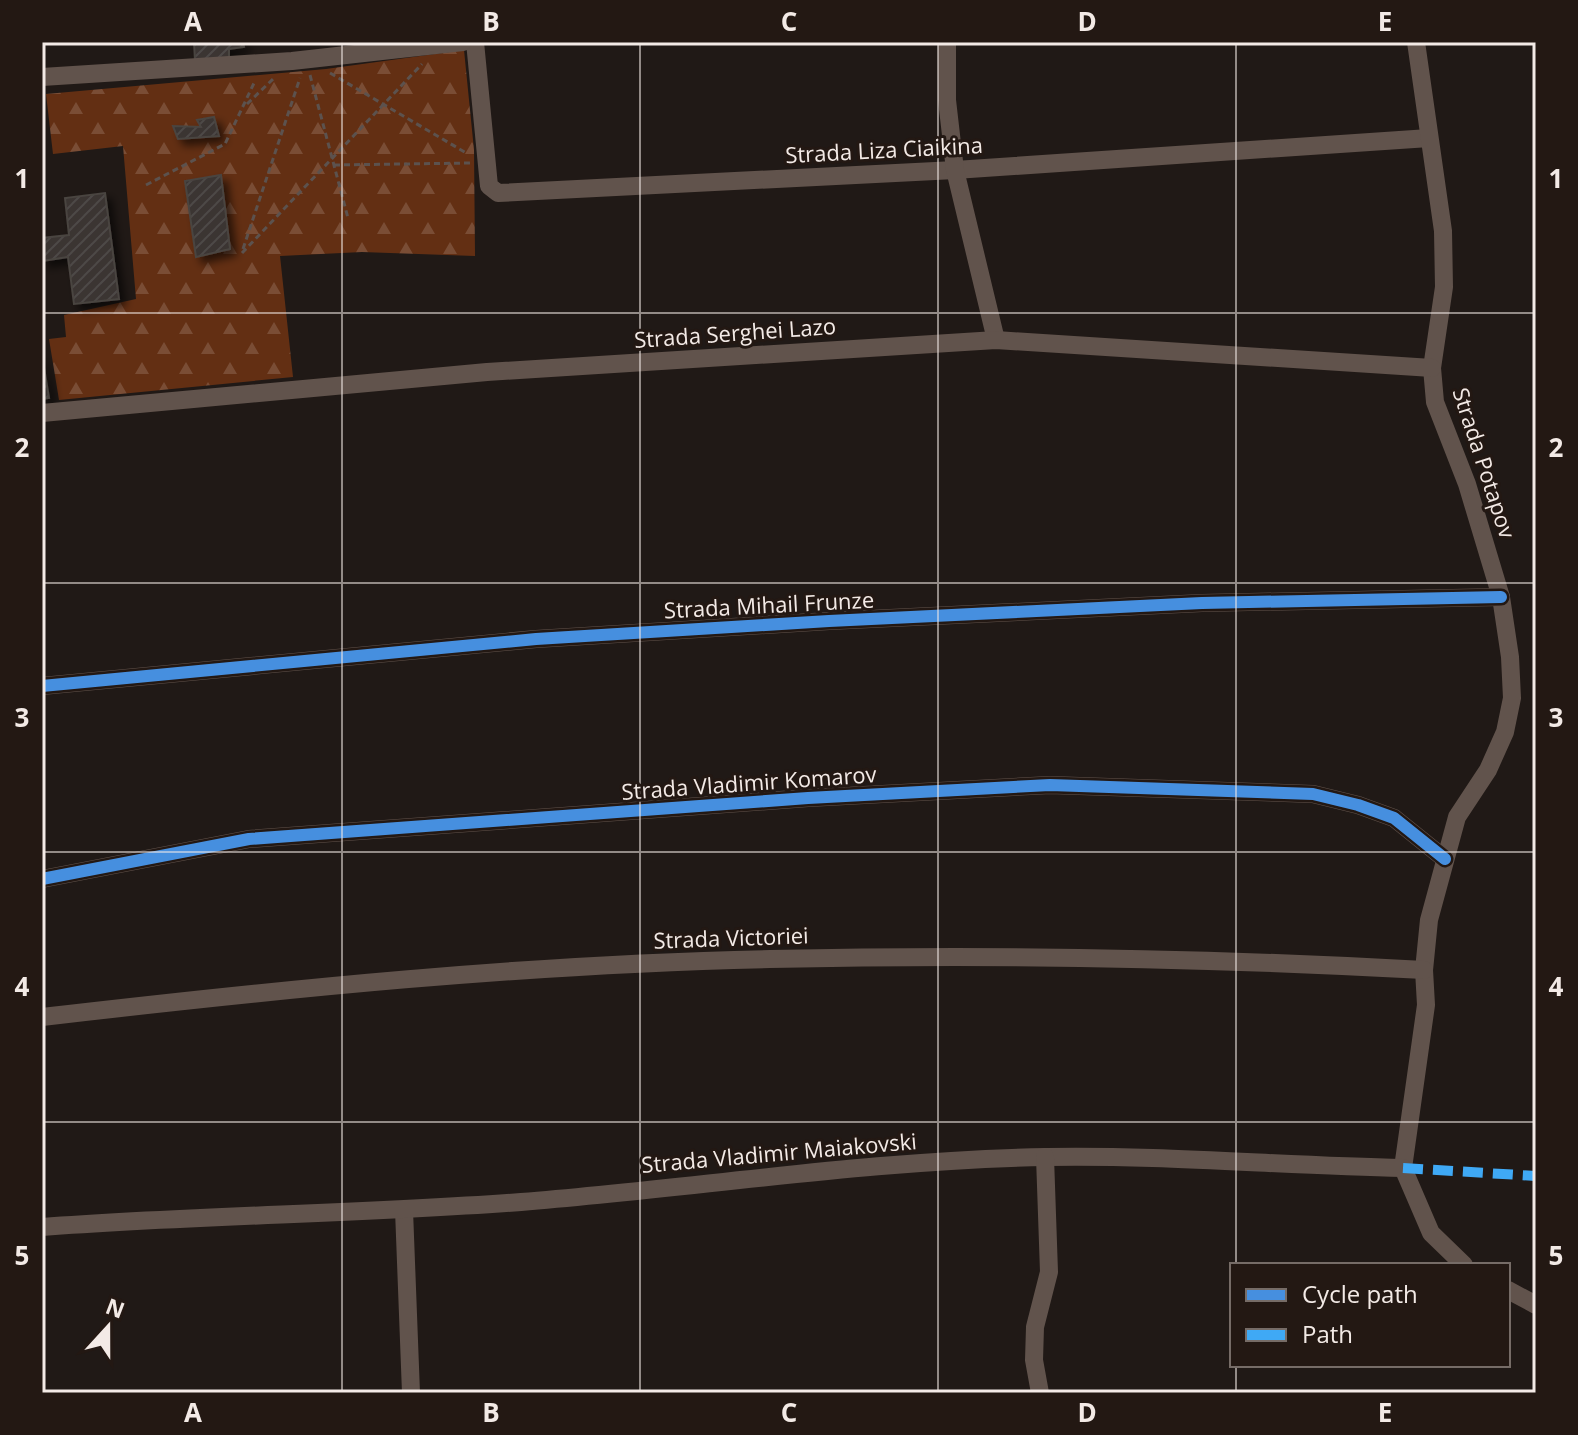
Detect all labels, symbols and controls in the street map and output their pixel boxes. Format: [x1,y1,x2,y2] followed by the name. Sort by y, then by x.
[184,3,202,39] text: A
[482,3,500,39] text: B
[781,3,797,39] text: C
[1077,3,1097,39] text: D
[1378,3,1392,39] text: E
[784,129,984,169] street label: Strada Liza Ciaikina
[15,160,29,196] text: 1
[1549,160,1563,196] text: 1
[633,310,837,354] street label: Strada Serghei Lazo
[1446,384,1523,542] street label: Strada Potapov
[15,429,30,465] text: 2
[1549,429,1564,465] text: 2
[663,584,875,624] street label: Strada Mihail Frunze
[15,699,29,735] text: 3
[1549,699,1563,735] text: 3
[620,758,877,806] street label: Strada Vladimir Komarov
[653,919,809,955] street label: Strada Victoriei
[15,968,30,1004] text: 4
[1549,968,1564,1004] text: 4
[640,1125,918,1179] street label: Strada Vladimir Maiakovski
[15,1237,29,1273] text: 5
[1549,1237,1563,1273] text: 5
[1230,1263,1510,1367] legend
[1302,1277,1418,1310] text: Cycle path
[68,1287,148,1367] north arrow
[102,1290,129,1325] text: N
[1302,1317,1353,1350] text: Path
[184,1394,202,1430] text: A
[482,1394,500,1430] text: B
[781,1394,797,1430] text: C
[1077,1394,1097,1430] text: D
[1378,1394,1392,1430] text: E

